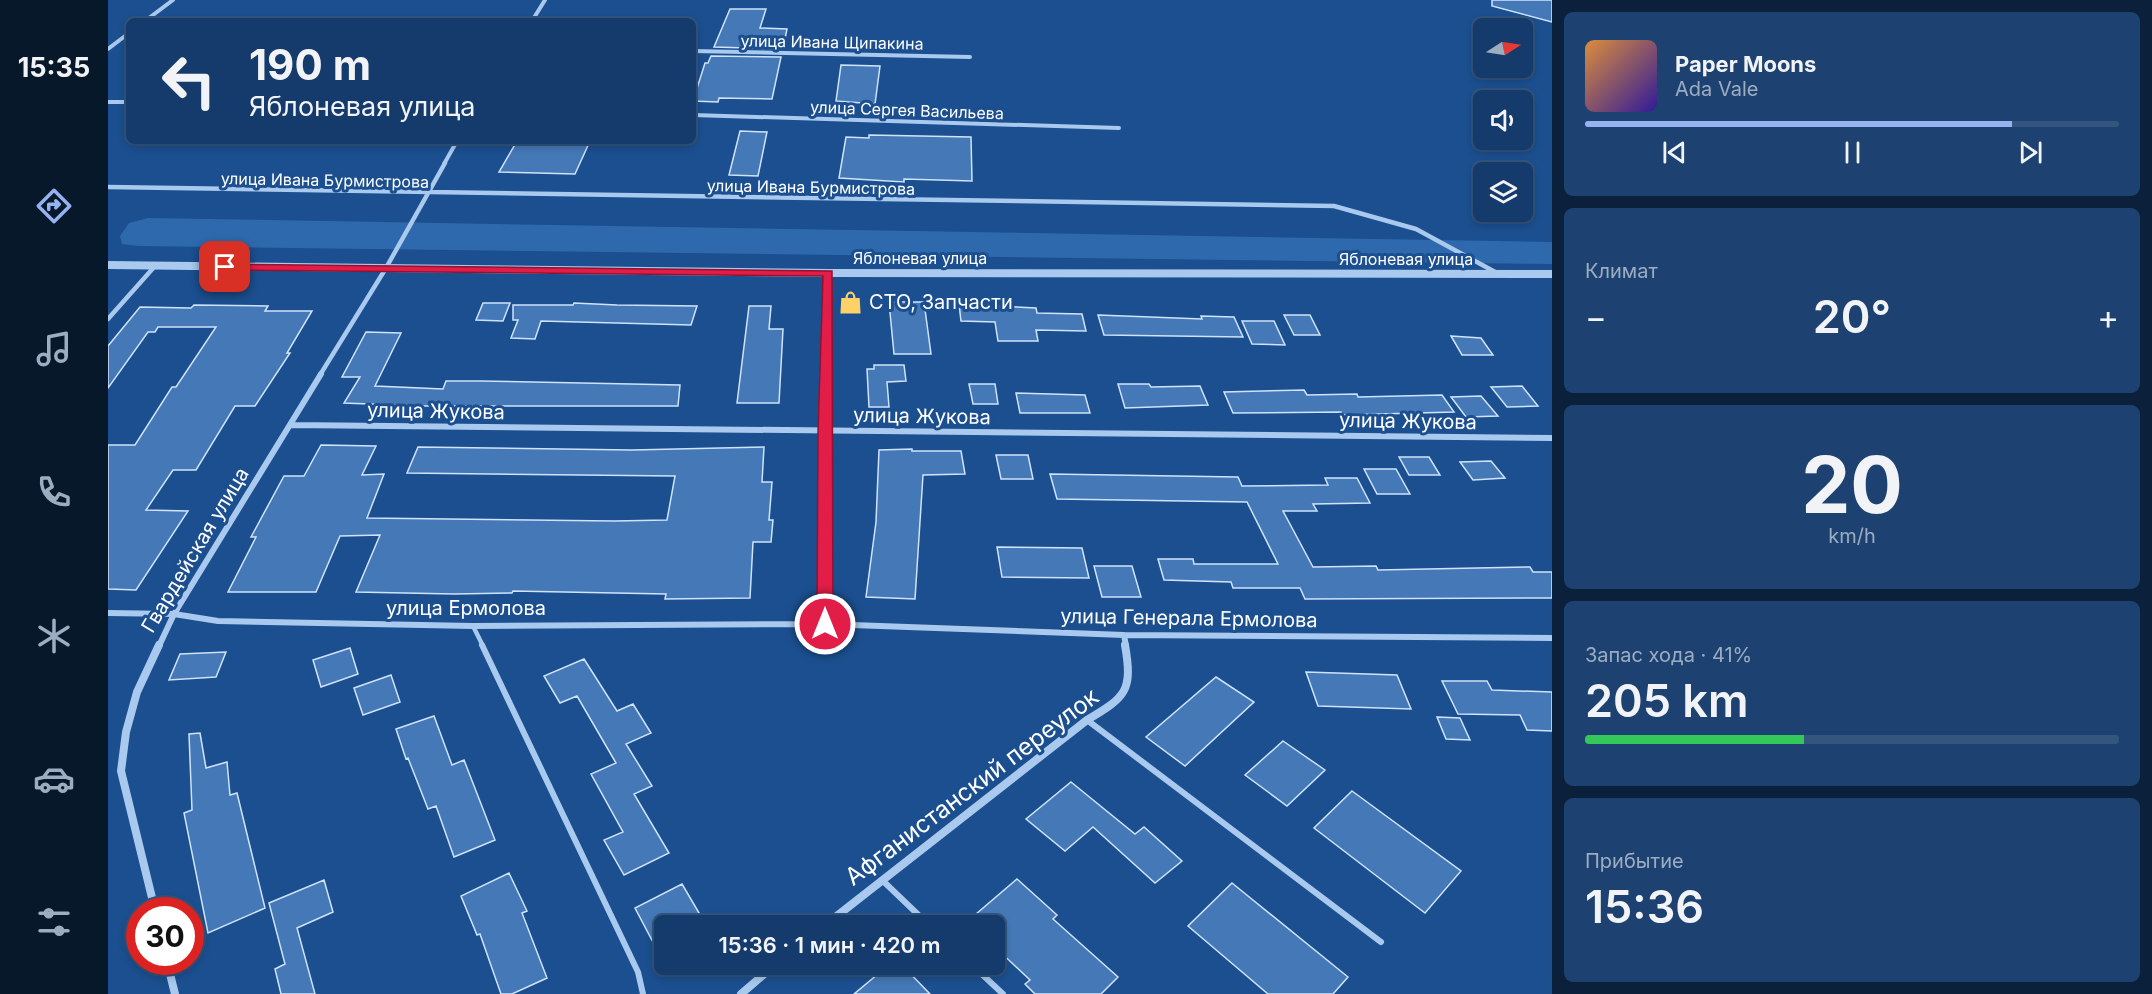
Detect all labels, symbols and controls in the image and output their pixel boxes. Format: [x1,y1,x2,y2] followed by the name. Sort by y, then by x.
[1473,18,1533,78] north arrow
[1473,18,1533,222] map controls
[740,30,924,54] street label: улица Ивана Щипакина
[249,39,371,90] text: 190 m
[150,42,228,120] icon: left
[18,51,90,84] text: 15:35
[1675,51,1816,77] text: Paper Moons
[1675,77,1758,101] text: Ada Vale
[249,90,476,123] text: Яблоневая улица
[1473,90,1533,150] button: sound
[810,97,1004,123] street label: улица Сергея Васильева
[1658,136,1691,169] icon: previous
[1836,136,1869,169] icon: pause
[2014,136,2047,169] icon: next
[1473,162,1533,222] button: layers
[221,168,429,192] street label: улица Ивана Бурмистрова
[707,175,915,199] street label: улица Ивана Бурмистрова
[33,185,75,227] icon: directions
[199,241,250,292] pin
[853,248,987,268] street label: Яблоневая улица
[1339,249,1473,269] street label: Яблоневая улица
[208,250,241,283] icon: arrive
[1585,259,1658,283] text: Климат
[838,289,864,315] shop icon: СТО, Запчасти
[1813,289,1891,344] text: 20°
[869,290,1013,314] place label: СТО, Запчасти
[1585,297,1607,337] text: −
[2097,297,2119,337] text: +
[33,328,75,370] icon: music
[367,398,505,424] street label: улица Жукова
[853,403,991,429] street label: улица Жукова
[1339,408,1477,434] street label: улица Жукова
[1801,437,1903,532] text: 20
[136,463,254,637] street label: Гвардейская улица
[33,471,75,513] icon: phone
[1828,524,1876,548] text: km/h
[793,592,857,656] position arrow
[386,596,546,620] street label: улица Ермолова
[1060,604,1318,632] street label: улица Генерала Ермолова
[33,615,75,657] icon: climate
[1585,643,1752,667] text: Запас хода · 41%
[1585,673,1749,728] text: 205 km
[839,682,1104,891] street label: Афганистанский переулок
[33,758,75,800] icon: car
[1585,849,1684,873] text: Прибытие
[1585,879,1704,934] text: 15:36
[126,897,204,975] speed limit sign: 30
[33,901,75,943] icon: filters
[719,932,941,958] text: 15:36 · 1 мин · 420 m

